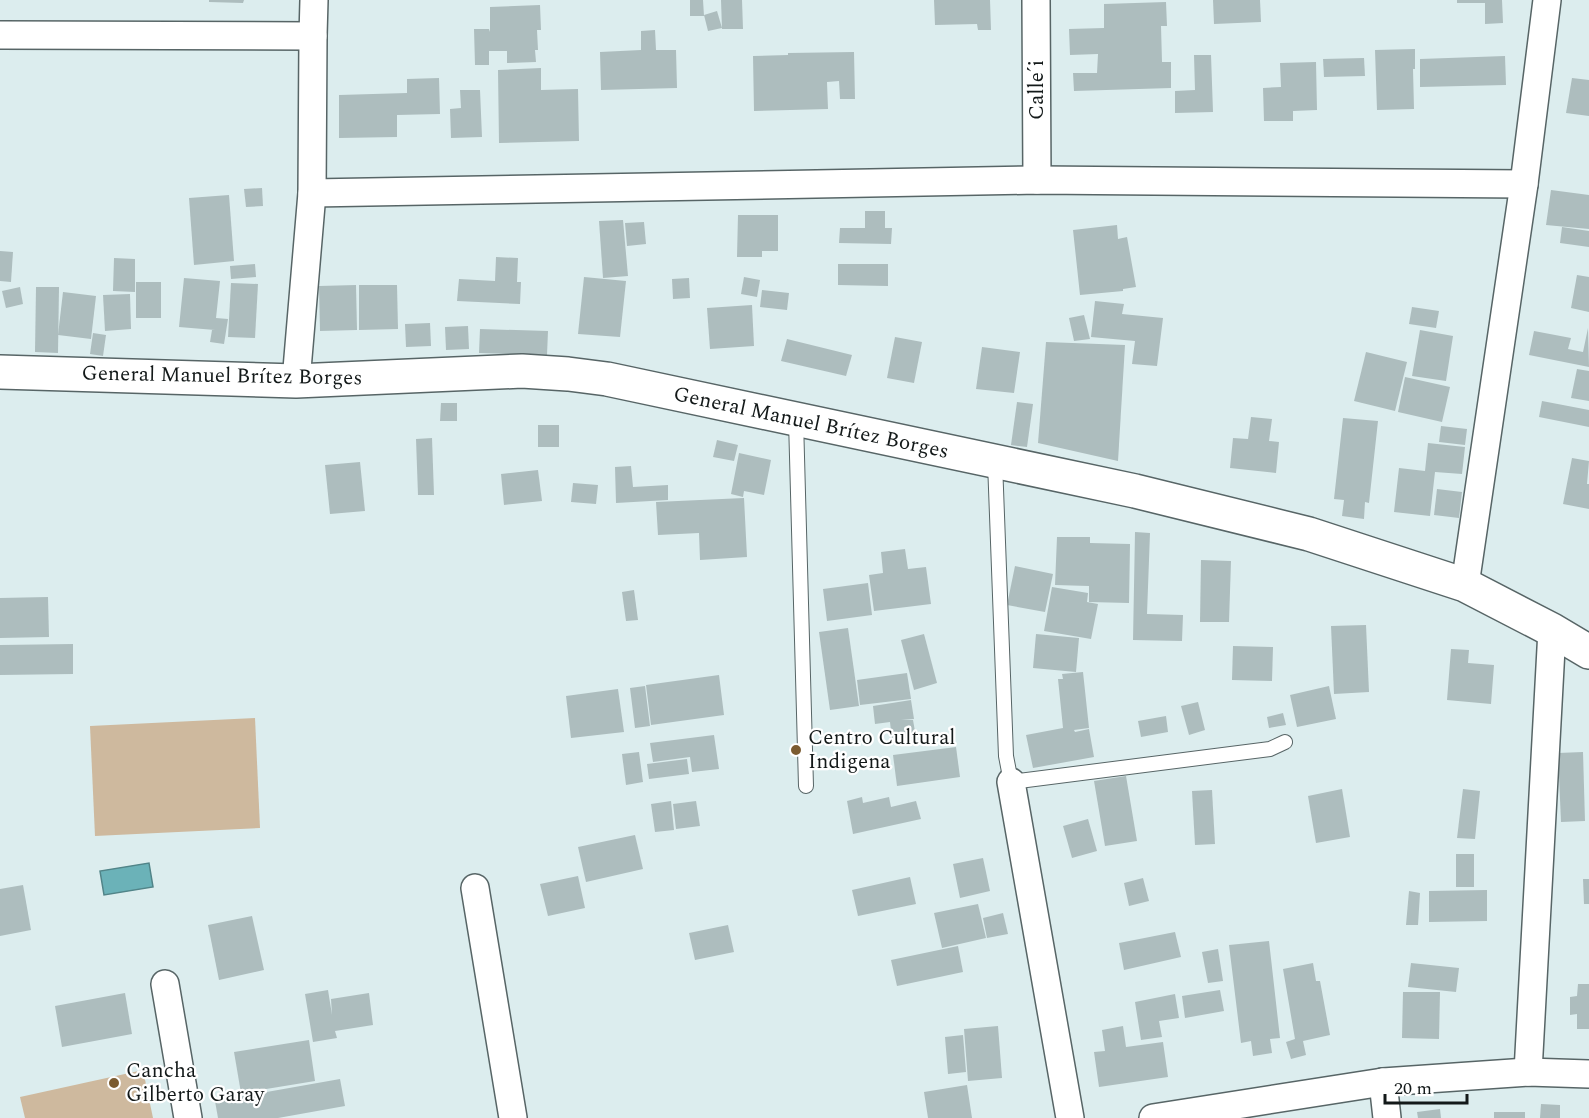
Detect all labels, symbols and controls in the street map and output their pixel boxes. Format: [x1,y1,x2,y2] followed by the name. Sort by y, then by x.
[1021,60,1053,120] street label: Calle´i
[81,358,363,394] street label: General Manuel Brítez Borges
[670,378,952,468] street label: General Manuel Brítez Borges
[808,722,956,778] place label: Centro Cultural Indigena
[789,743,803,757] marker: Centro Cultural Indigena
[126,1055,265,1111] place label: Cancha Gilberto Garay
[1385,1067,1468,1105] scale bar
[1394,1075,1432,1102] text: 20 m
[107,1076,121,1090] marker: Cancha Gilberto Garay

